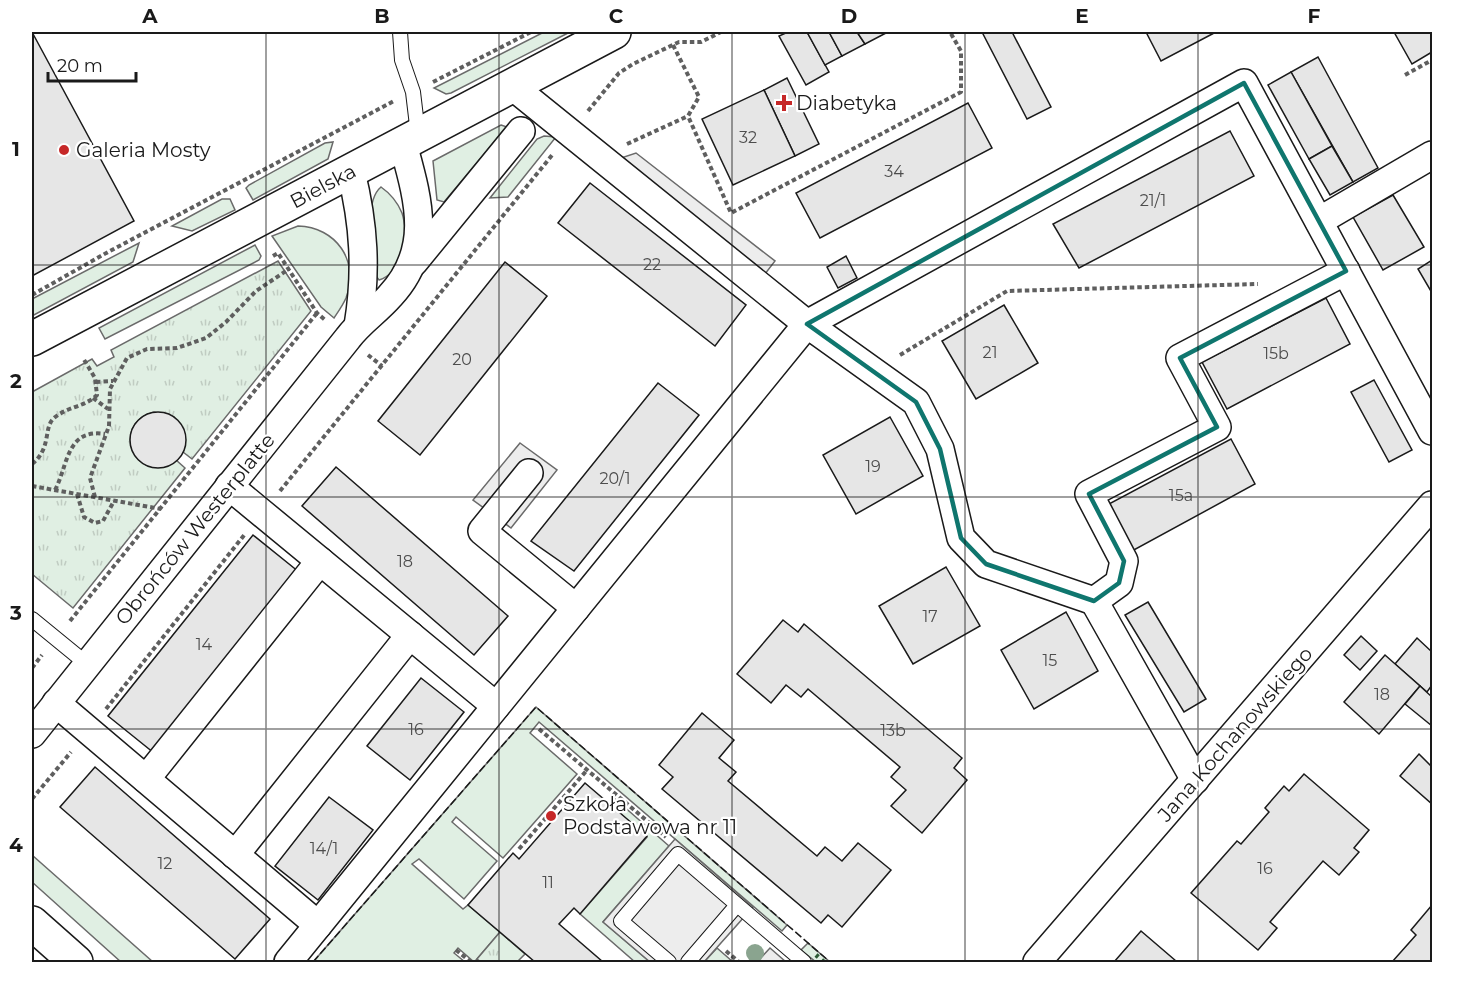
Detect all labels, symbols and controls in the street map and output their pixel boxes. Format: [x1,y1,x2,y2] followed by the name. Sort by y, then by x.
[141,4,158,28] text: A
[374,4,390,28] text: B
[609,4,624,28] text: C
[841,4,857,28] text: D
[1075,4,1089,28] text: E
[1308,4,1321,28] text: F
[48,45,136,83] scale bar
[57,55,103,77] text: 20 m
[796,91,897,115] place label: Diabetyka
[777,96,791,110] marker: Diabetyka
[739,128,757,147] house number: 32
[12,137,20,161] text: 1
[76,138,211,162] place label: Galeria Mosty
[57,143,71,157] marker: Galeria Mosty
[286,159,360,213] street label: Bielska
[884,162,904,181] house number: 34
[1140,191,1166,210] house number: 21/1
[643,255,661,274] house number: 22
[983,343,997,362] house number: 21
[1263,344,1289,363] house number: 15b
[452,350,472,369] house number: 20
[10,369,22,393] text: 2
[110,428,280,630] street label: Obrońców Westerplatte
[865,457,881,476] house number: 19
[600,469,630,488] house number: 20/1
[1169,486,1193,505] house number: 15a
[397,552,413,571] house number: 18
[9,601,22,625] text: 3
[922,607,938,626] house number: 17
[196,635,213,654] house number: 14
[1152,642,1317,827] street label: Jana Kochanowskiego
[1043,651,1057,670] house number: 15
[1374,685,1390,704] house number: 18
[408,720,424,739] house number: 16
[880,721,906,740] house number: 13b
[563,792,737,839] place label: Szkoła Podstawowa nr 11
[544,809,558,823] marker: Szkoła Podstawowa nr 11
[9,833,23,857] text: 4
[310,839,338,858] house number: 14/1
[158,854,172,873] house number: 12
[1257,859,1273,878] house number: 16
[542,873,554,892] house number: 11

